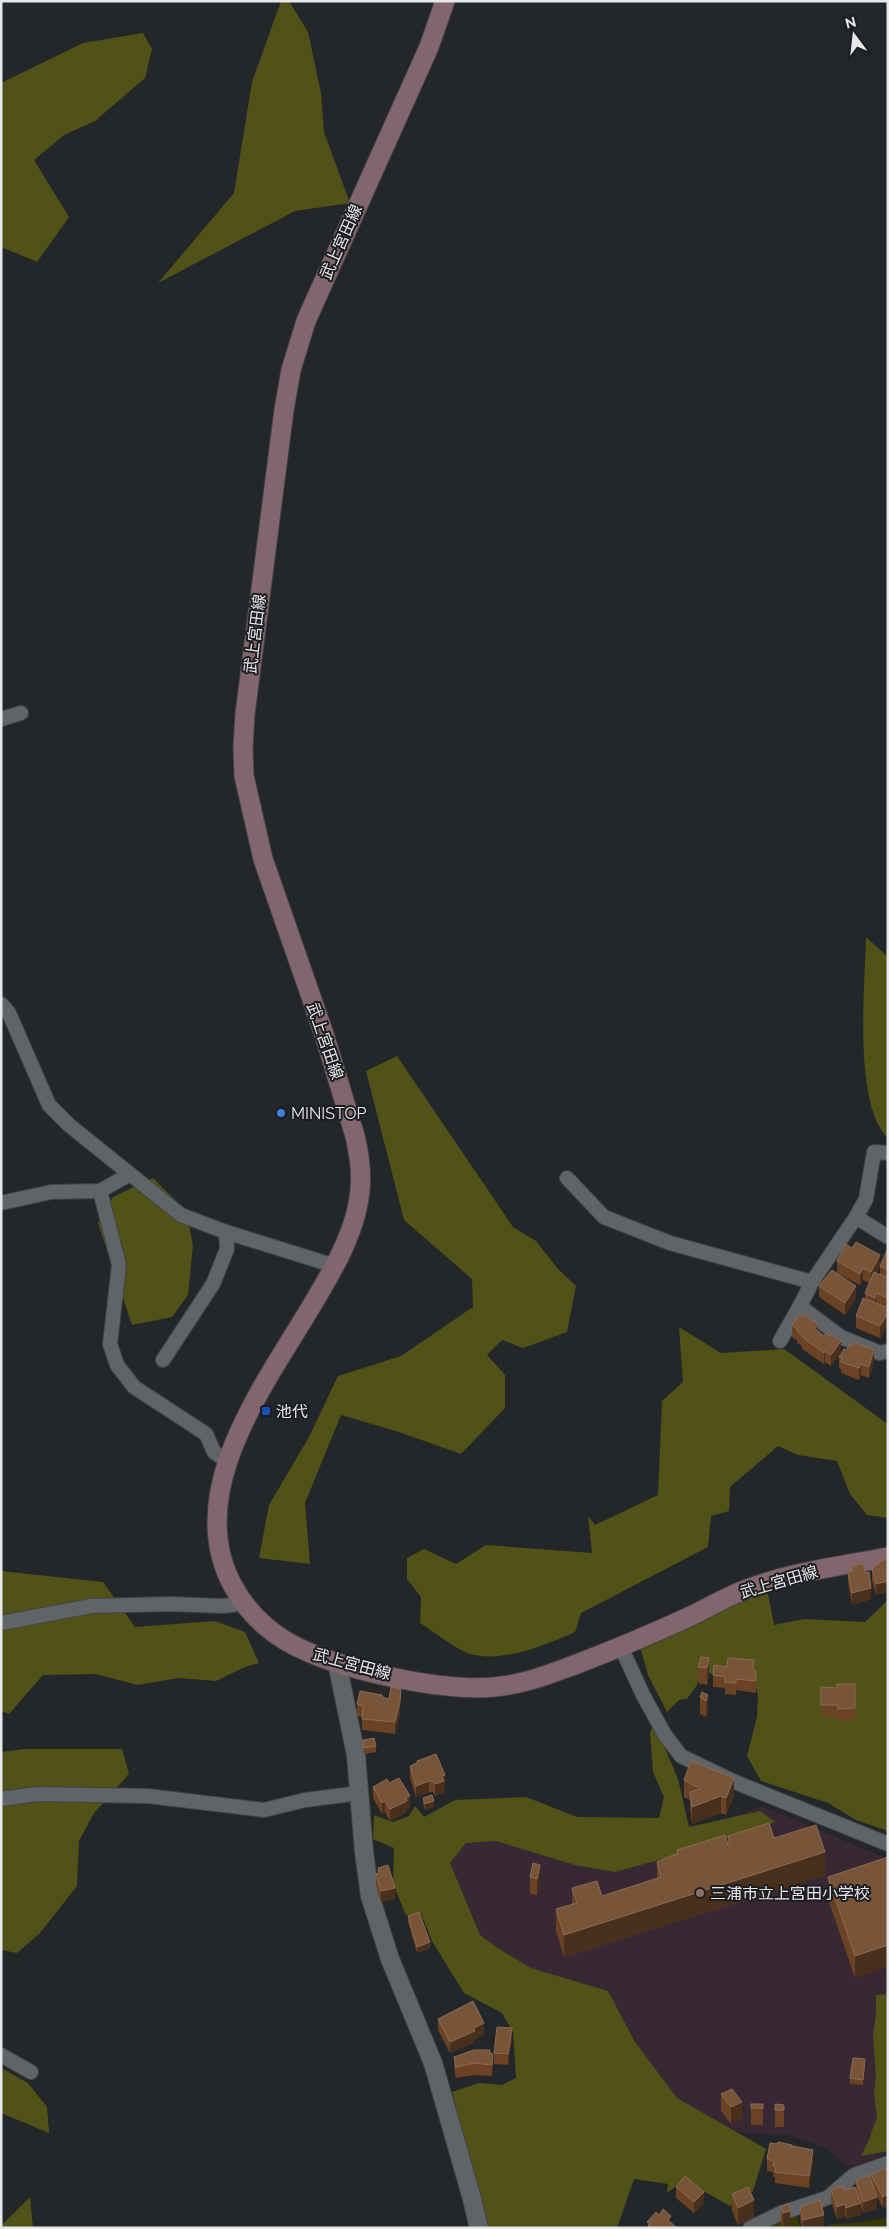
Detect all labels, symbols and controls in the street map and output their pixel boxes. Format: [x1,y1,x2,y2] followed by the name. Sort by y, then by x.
[829,10,879,60] north arrow
[843,13,858,32] text: N
[316,202,366,282] street label: 武上宮田線
[241,593,269,675] street label: 武上宮田線
[303,1000,347,1082] street label: 武上宮田線
[291,1104,366,1123] place label: MINISTOP
[275,1107,287,1119] marker: MINISTOP
[276,1402,308,1421] place label: 池代
[260,1405,272,1417] marker: 池代
[738,1562,820,1602] street label: 武上宮田線
[311,1644,393,1684] street label: 武上宮田線
[710,1884,870,1903] place label: 三浦市立上宮田小学校
[694,1887,706,1899] marker: 三浦市立上宮田小学校

